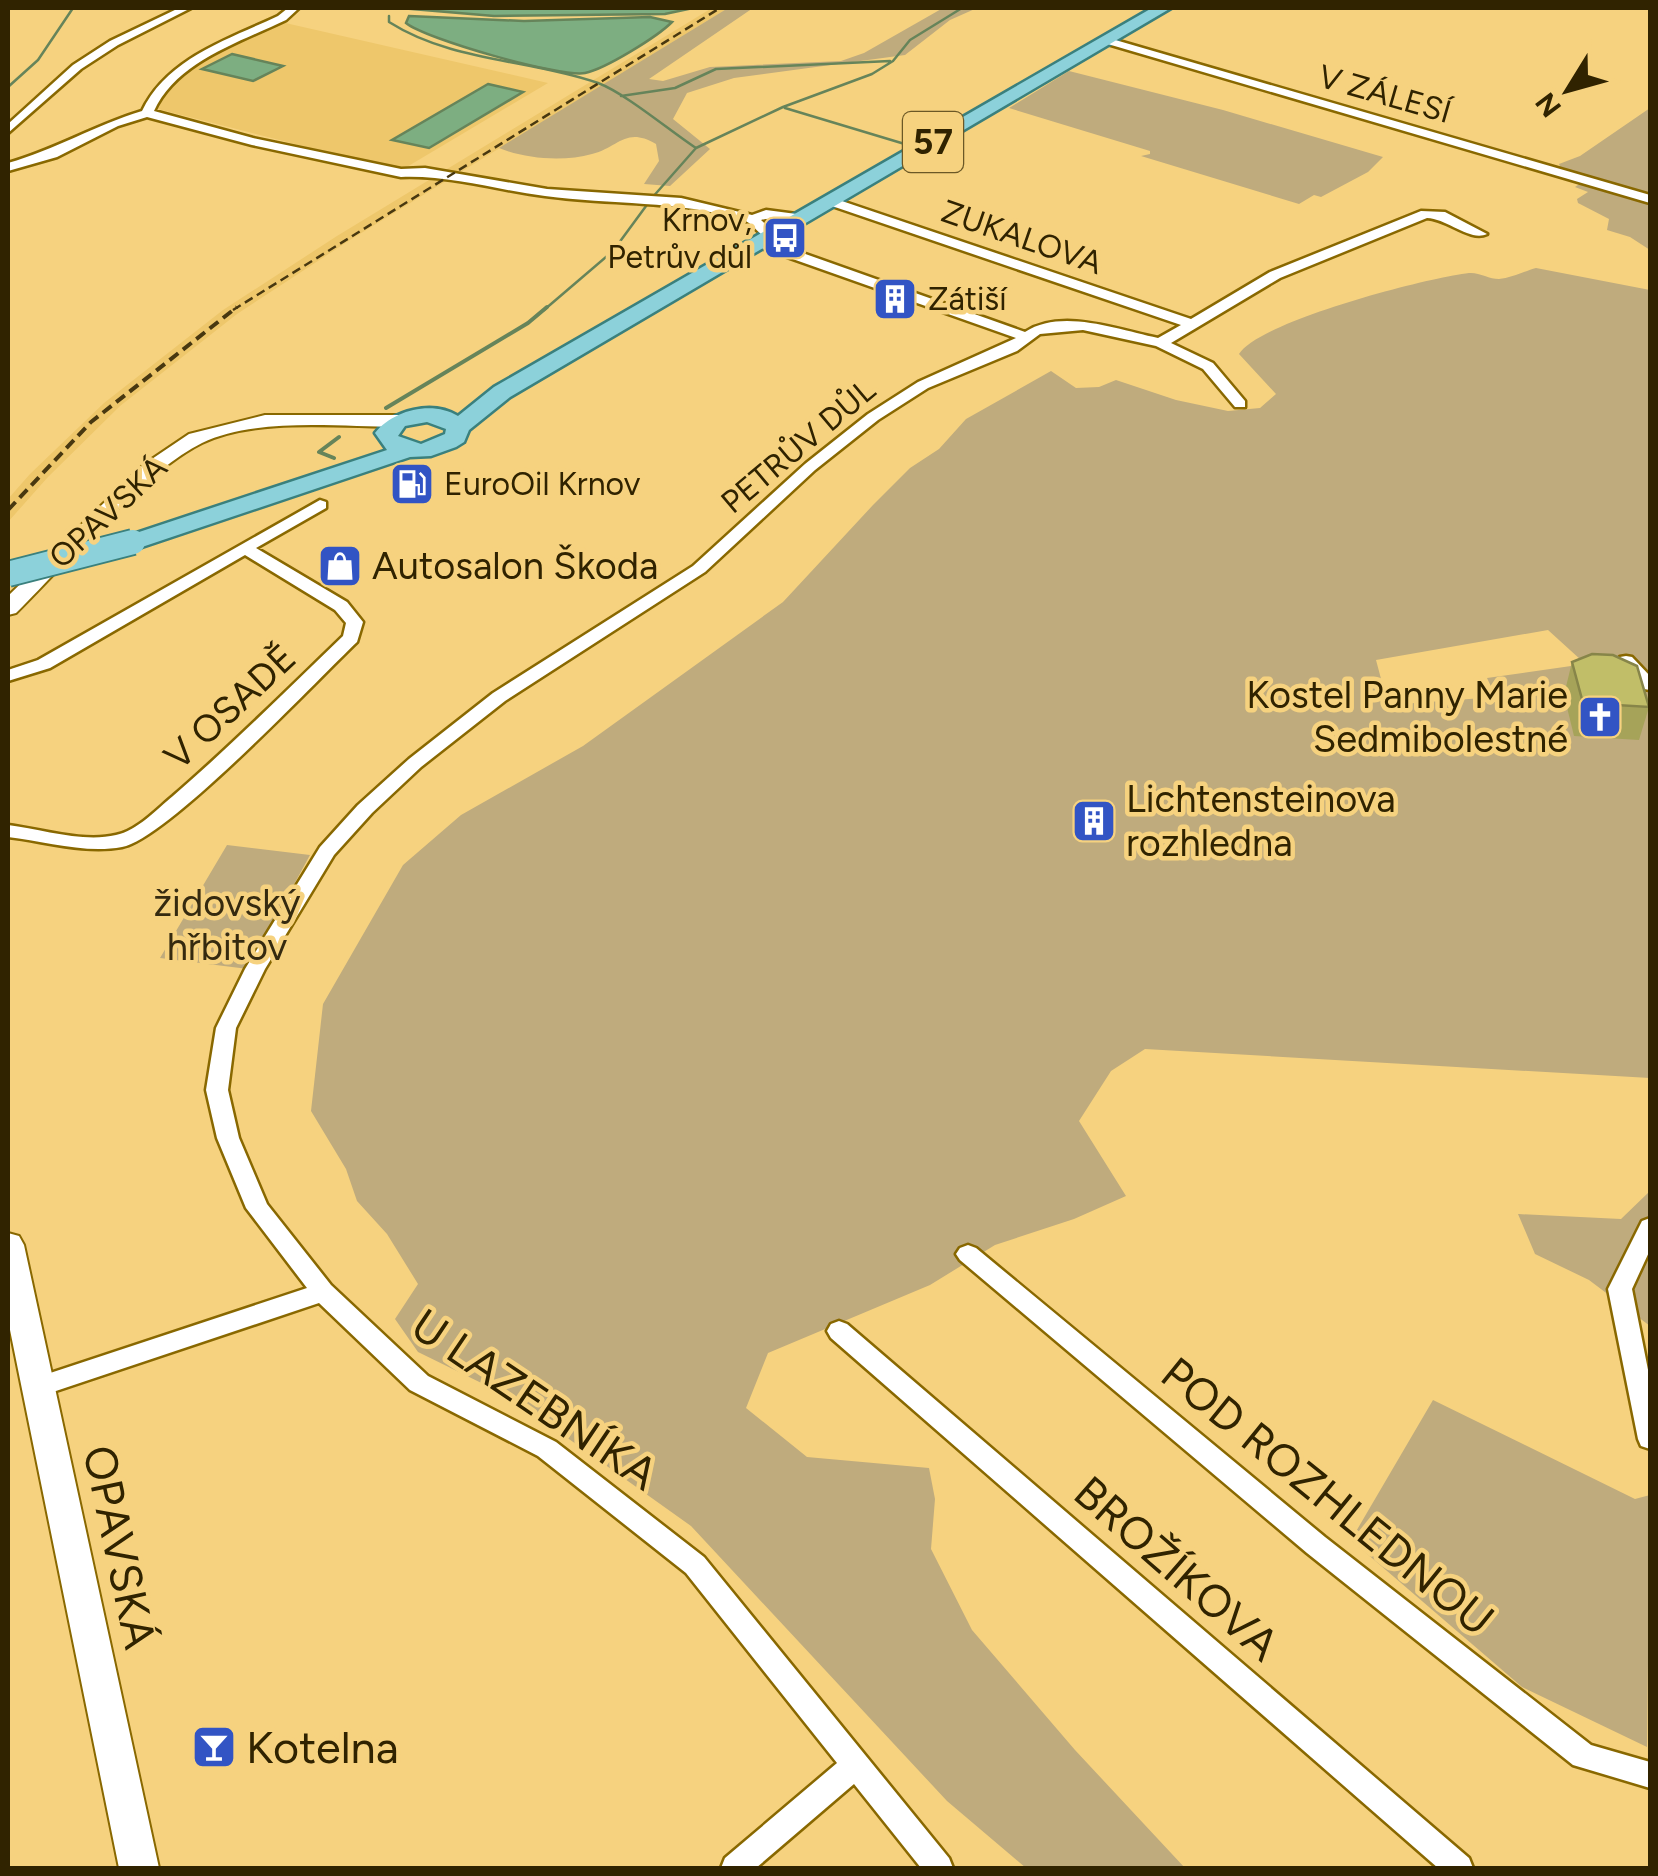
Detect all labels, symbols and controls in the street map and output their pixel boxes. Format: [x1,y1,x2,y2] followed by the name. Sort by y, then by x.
[1518,40,1618,140] north arrow
[1314,57,1457,131] street label: V ZÁLESÍ
[1528,86,1568,124] text: N
[903,112,963,172] road number: 57
[937,192,1108,282] street label: ZUKALOVA
[607,201,752,276] place label: Krnov, Petrův důl
[762,215,808,261] bus stop icon: Krnov, Petrův důl
[872,276,918,322] building icon: Zátiší
[928,280,1008,318] place label: Zátiší
[713,370,883,521] street label: PETRŮV DŮL
[41,448,175,576] street label: OPAVSKÁ
[389,461,435,507] fuel station icon: EuroOil Krnov
[444,465,641,503] place label: EuroOil Krnov
[317,543,363,589] shop icon: Autosalon Škoda
[372,543,658,589] place label: Autosalon Škoda
[155,635,305,779] street label: V OSADĚ
[1246,672,1568,762] place label: Kostel Panny Marie Sedmibolestné
[1577,694,1623,740] church icon: Kostel Panny Marie Sedmibolestné
[1126,776,1396,866] place label: Lichtensteinova rozhledna
[1071,798,1117,844] building icon: Lichtensteinova rozhledna
[153,880,301,970] park label: židovský hřbitov
[402,1297,669,1501] street label: U LAZEBNÍKA
[1151,1346,1505,1646] street label: POD ROZHLEDNOU
[72,1441,168,1654] street label: OPAVSKÁ
[1064,1465,1291,1672] street label: BROŽÍKOVA
[246,1720,399,1774] place label: Kotelna
[191,1724,237,1770] bar icon: Kotelna

